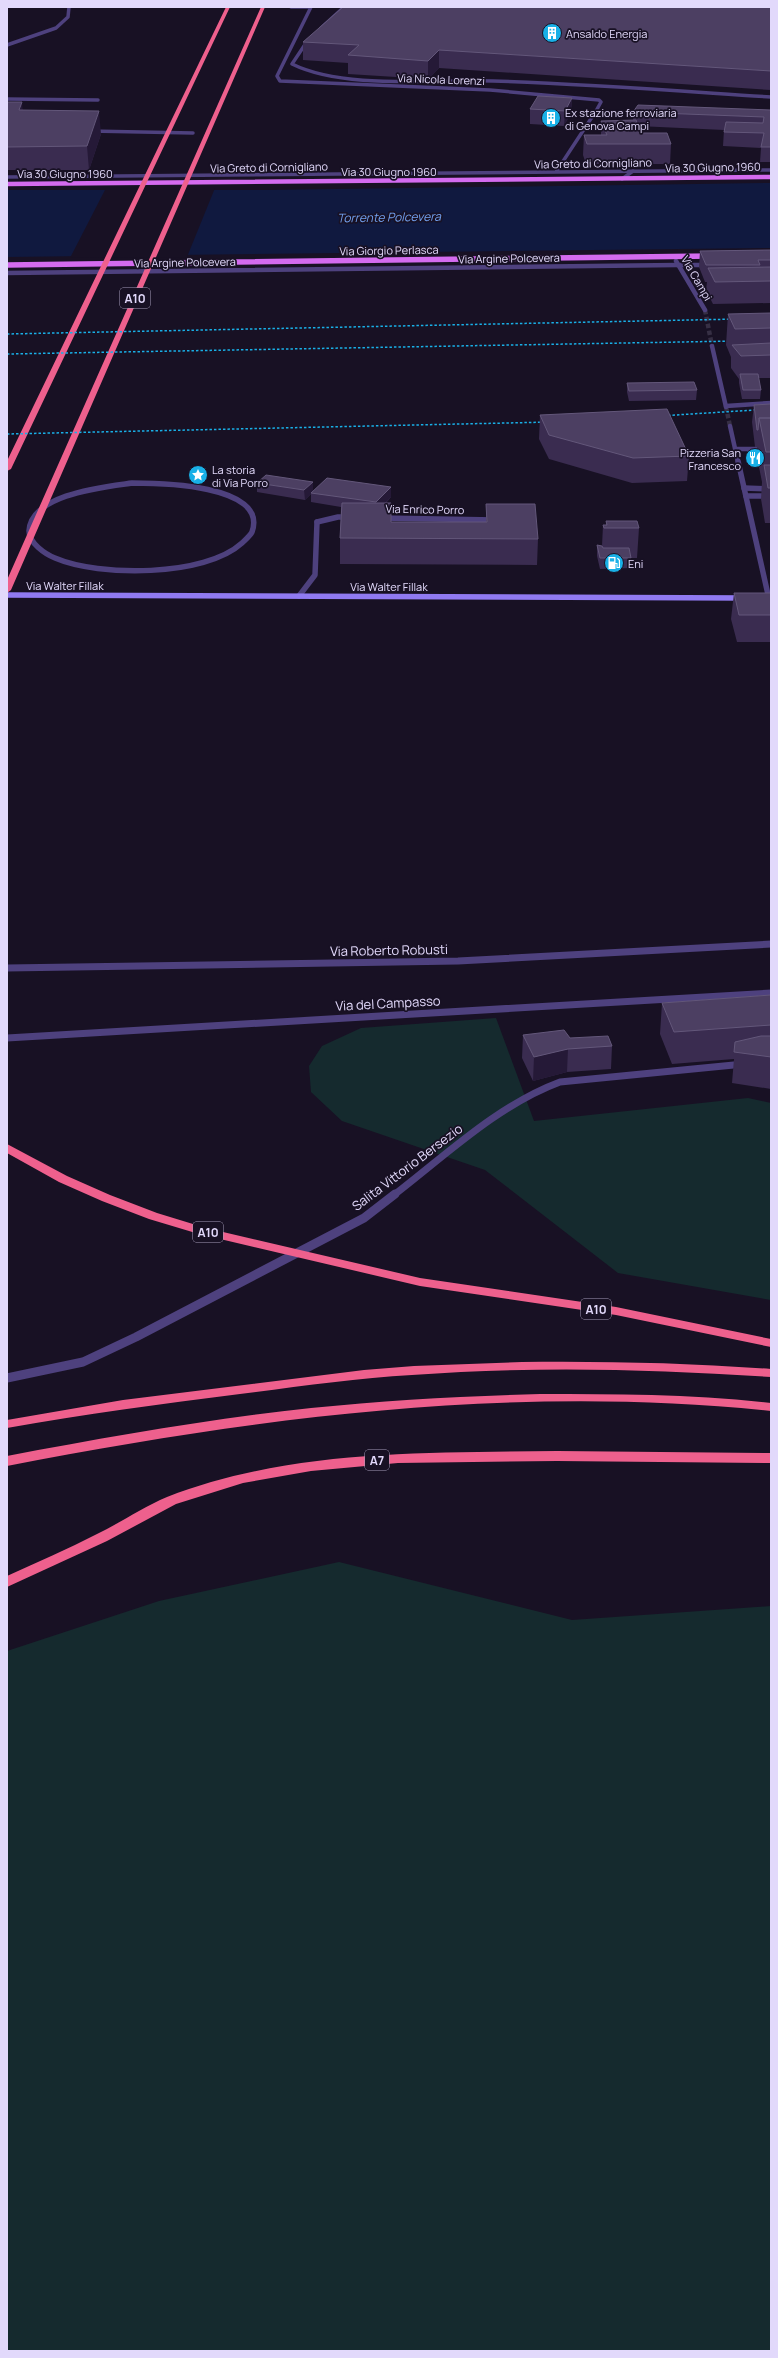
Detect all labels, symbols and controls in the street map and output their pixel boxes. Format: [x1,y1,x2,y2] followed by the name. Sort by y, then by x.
[541,22,563,44] building icon: Ansaldo Energia
[566,26,647,41] place label: Ansaldo Energia
[397,70,485,88] street label: Via Nicola Lorenzi
[565,105,677,133] place label: Ex stazione ferroviaria di Genova Campi
[540,107,562,129] building icon: Ex stazione ferroviaria di Genova Campi
[534,154,652,172] street label: Via Greto di Cornigliano
[210,158,328,176] street label: Via Greto di Cornigliano
[665,159,761,175] street label: Via 30 Giugno 1960
[341,164,437,179] street label: Via 30 Giugno 1960
[17,166,113,181] street label: Via 30 Giugno 1960
[337,208,442,226] water label: Torrente Polcevera
[339,242,439,258] street label: Via Giorgio Perlasca
[458,250,560,266] street label: Via Argine Polcevera
[678,253,716,303] street label: Via Campi
[134,254,236,270] street label: Via Argine Polcevera
[120,288,150,308] road number: A10
[680,445,741,473] place label: Pizzeria San Francesco
[744,447,766,469] restaurant icon: Pizzeria San Francesco
[212,462,269,490] place label: La storia di Via Porro
[187,464,209,486] place icon: La storia di Via Porro
[386,501,465,517] street label: Via Enrico Porro
[603,552,625,574] fuel station icon: Eni
[628,556,643,571] place label: Eni
[26,578,104,593] street label: Via Walter Fillak
[350,579,428,594] street label: Via Walter Fillak
[330,940,448,960] street label: Via Roberto Robusti
[335,991,441,1015] street label: Via del Campasso
[348,1119,466,1215] street label: Salita Vittorio Bersezio
[193,1222,223,1242] road number: A10
[581,1299,611,1319] road number: A10
[365,1450,389,1470] road number: A7

